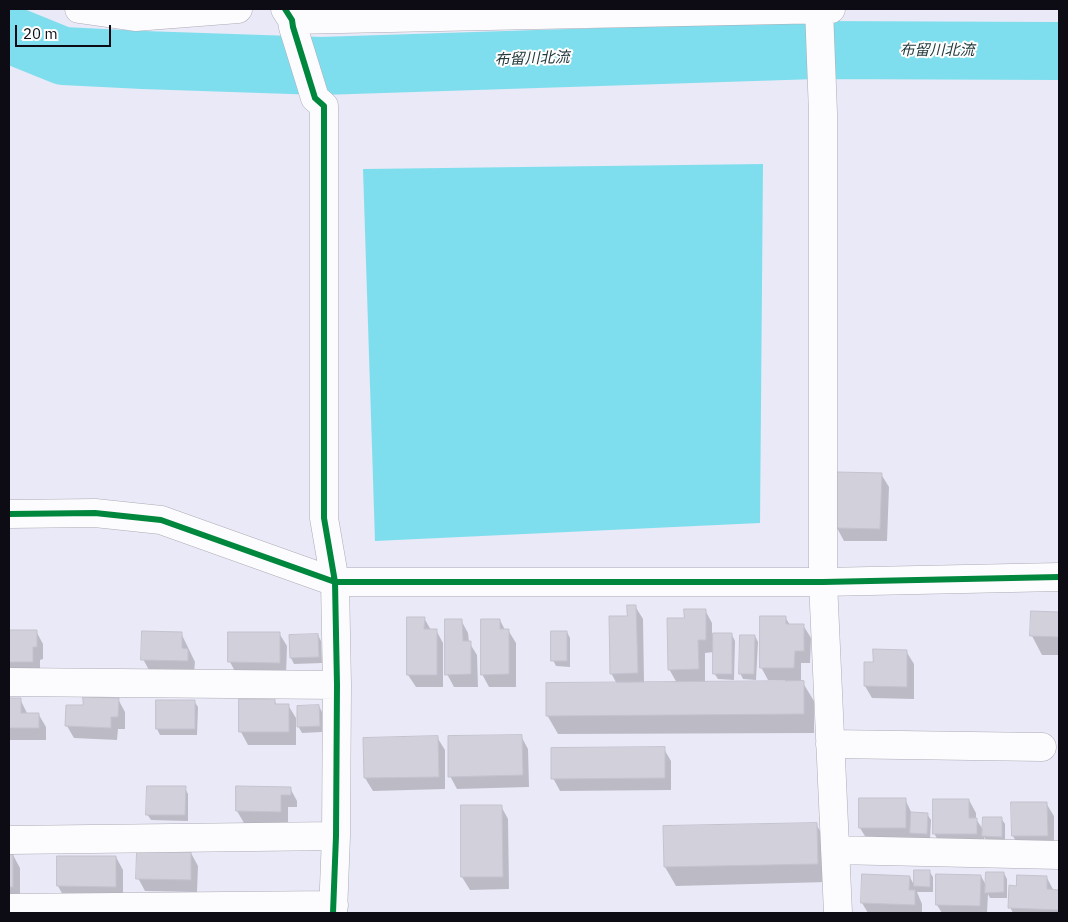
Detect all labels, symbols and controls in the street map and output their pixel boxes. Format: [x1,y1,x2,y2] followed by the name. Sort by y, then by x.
[18,15,114,47] scale bar
[23,24,58,43] text: 20 m
[900,42,974,60] water label: 布留川北流
[494,49,570,69] water label: 布留川北流

